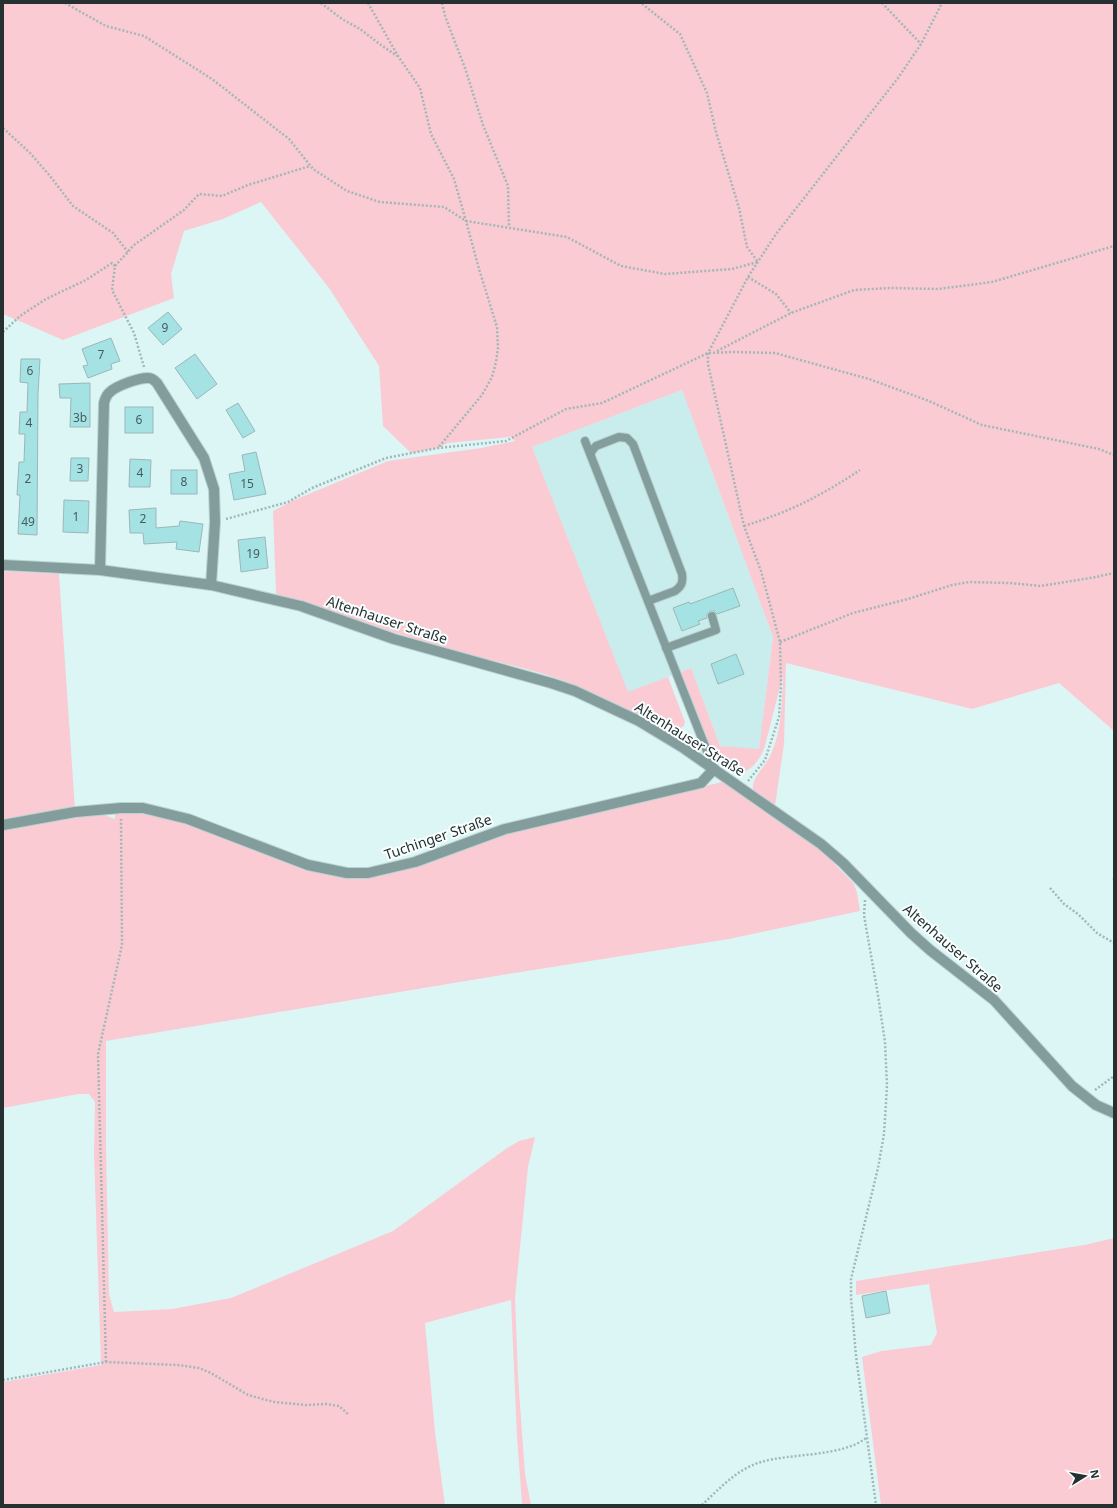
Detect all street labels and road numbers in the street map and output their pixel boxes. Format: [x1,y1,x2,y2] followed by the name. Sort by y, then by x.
[324,591,450,648] street label: Altenhauser Straße
[632,697,749,780] street label: Altenhauser Straße
[382,809,494,864] street label: Tuchinger Straße
[899,899,1007,996] street label: Altenhauser Straße

